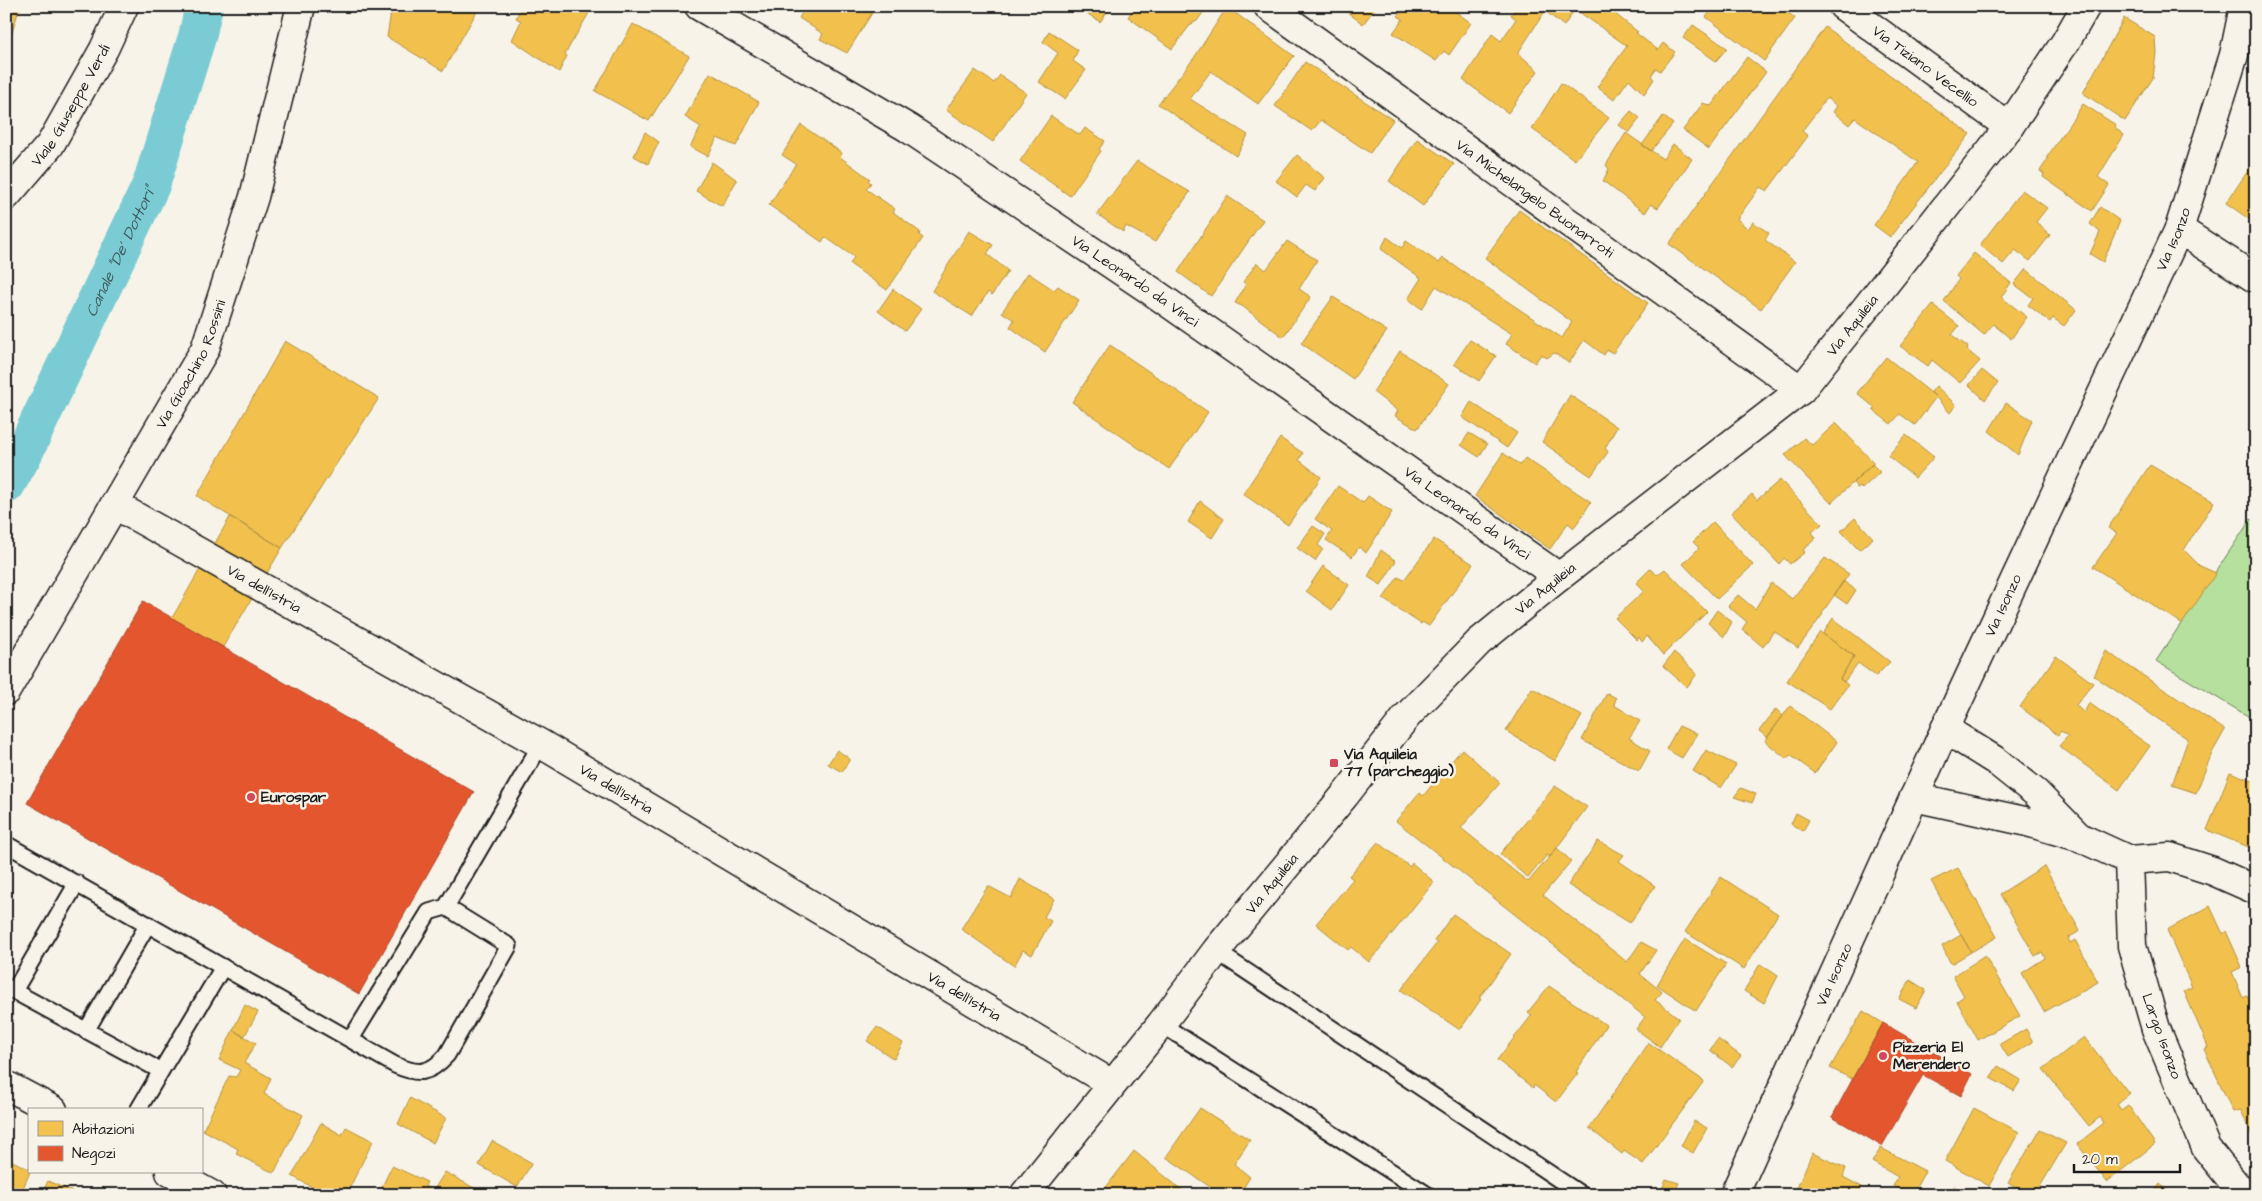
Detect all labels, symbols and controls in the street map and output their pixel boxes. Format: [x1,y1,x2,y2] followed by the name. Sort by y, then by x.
[1868,21,1983,113] street label: Via Tiziano Vecellio
[26,41,116,171] street label: Viale Giuseppe Verdi
[1451,135,1619,263] street label: Via Michelangelo Buonarroti
[80,180,162,320] water label: Canale "De' Dottori"
[2151,205,2196,274] street label: Via Isonzo
[1067,230,1204,333] street label: Via Leonardo da Vinci
[1822,290,1884,361] street label: Via Aquileia
[151,297,231,433] street label: Via Gioachino Rossini
[1400,461,1535,565] street label: Via Leonardo da Vinci
[1511,557,1581,620] street label: Via Aquileia
[223,560,305,619] street label: Via dell'Istria
[1980,570,2027,640] street label: Via Isonzo
[1343,744,1454,784] place label: Via Aquileia 77 (parcheggio)
[1328,757,1340,769] marker: Via Aquileia 77 (parcheggio)
[575,759,657,820] street label: Via dell'Istria
[261,787,327,808] place label: Eurospar
[245,791,257,803] marker: Eurospar
[1241,849,1304,919] street label: Via Aquileia
[1811,939,1858,1010] street label: Via Isonzo
[923,966,1005,1027] street label: Via dell'Istria
[2135,990,2187,1083] street label: Largo Isonzo
[1893,1037,1970,1075] place label: Pizzeria El Merendero
[1877,1050,1889,1062] marker: Pizzeria El Merendero
[28,1108,202,1174] legend
[72,1119,135,1140] text: Abitazioni
[2074,1141,2181,1173] scale bar
[72,1143,116,1165] text: Negozi
[2082,1149,2118,1170] text: 20 m

